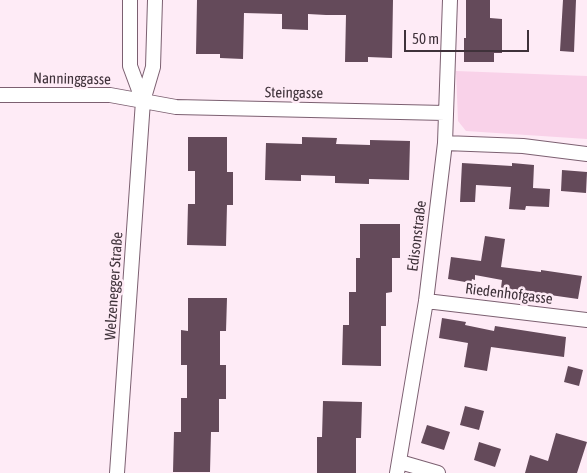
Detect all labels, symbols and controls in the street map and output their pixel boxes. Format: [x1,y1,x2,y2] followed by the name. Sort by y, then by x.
[407,20,532,52] scale bar
[412,30,439,47] text: 50 m
[33,69,111,89] street label: Nanninggasse
[265,83,323,103] street label: Steingasse
[404,200,430,272] street label: Edisonstraße
[101,231,127,341] street label: Welzenegger Straße
[464,280,554,308] street label: Riedenhofgasse

